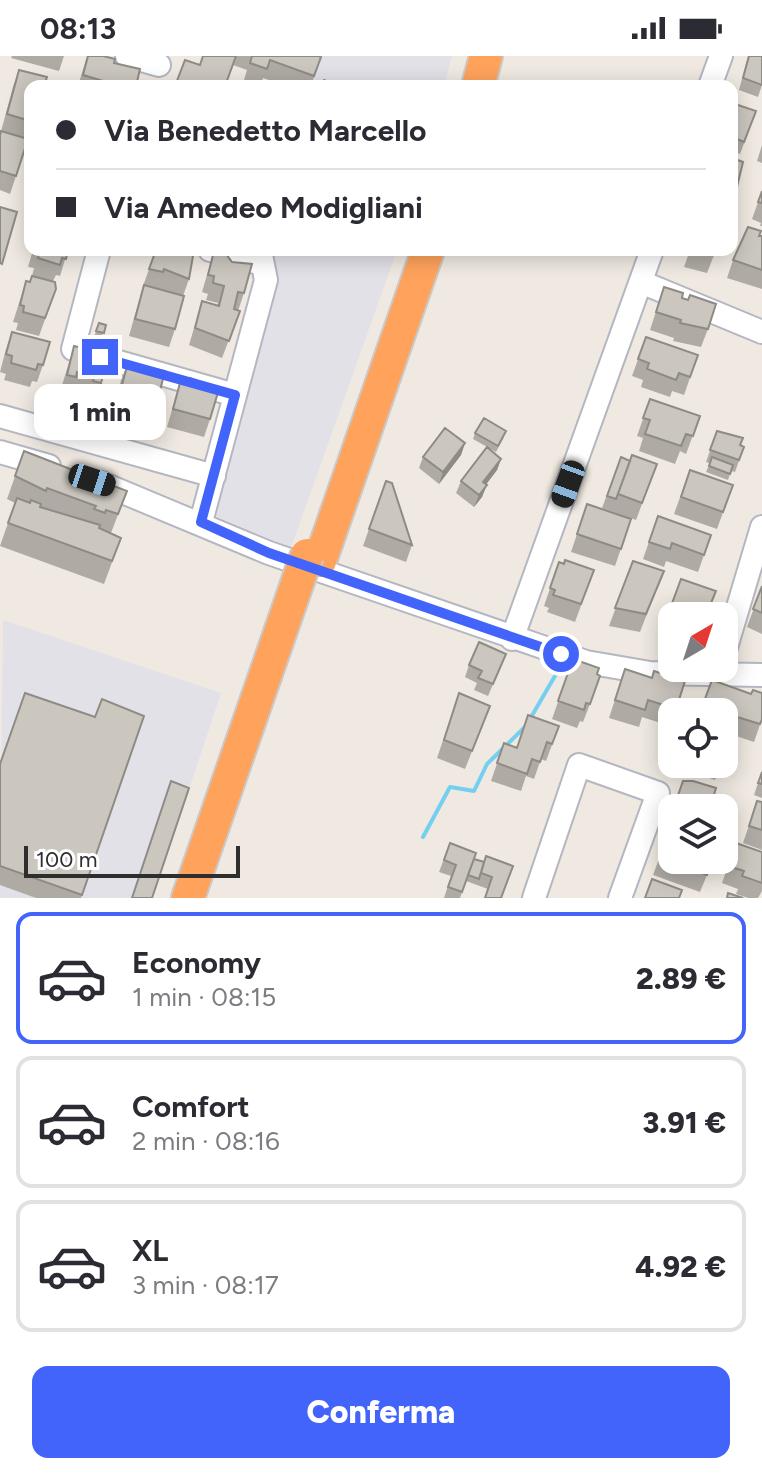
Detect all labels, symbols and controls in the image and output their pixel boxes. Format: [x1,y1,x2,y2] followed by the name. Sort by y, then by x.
[40,10,116,47] text: 08:13
[104,112,426,149] text: Via Benedetto Marcello
[104,189,423,226] text: Via Amedeo Modigliani
[82,339,118,375] route end
[34,385,166,441] callout: 1 min
[69,396,131,428] text: 1 min
[549,457,587,511] car
[65,461,119,499] car
[658,602,738,682] north arrow
[658,602,738,874] map controls
[543,636,579,672] route start
[658,698,738,778] button: locate
[658,794,738,874] button: layers
[24,842,240,878] scale bar
[36,846,97,873] text: 100 m
[36,942,108,1014] icon: car
[132,944,261,981] text: Economy
[636,960,726,997] text: 2.89 €
[132,981,276,1013] text: 1 min · 08:15
[36,1086,108,1158] icon: car
[132,1088,250,1125] text: Comfort
[642,1104,726,1141] text: 3.91 €
[132,1125,280,1157] text: 2 min · 08:16
[36,1230,108,1302] icon: car
[132,1232,168,1269] text: XL
[635,1248,726,1285] text: 4.92 €
[132,1269,279,1301] text: 3 min · 08:17
[32,1366,730,1458] button: Conferma

